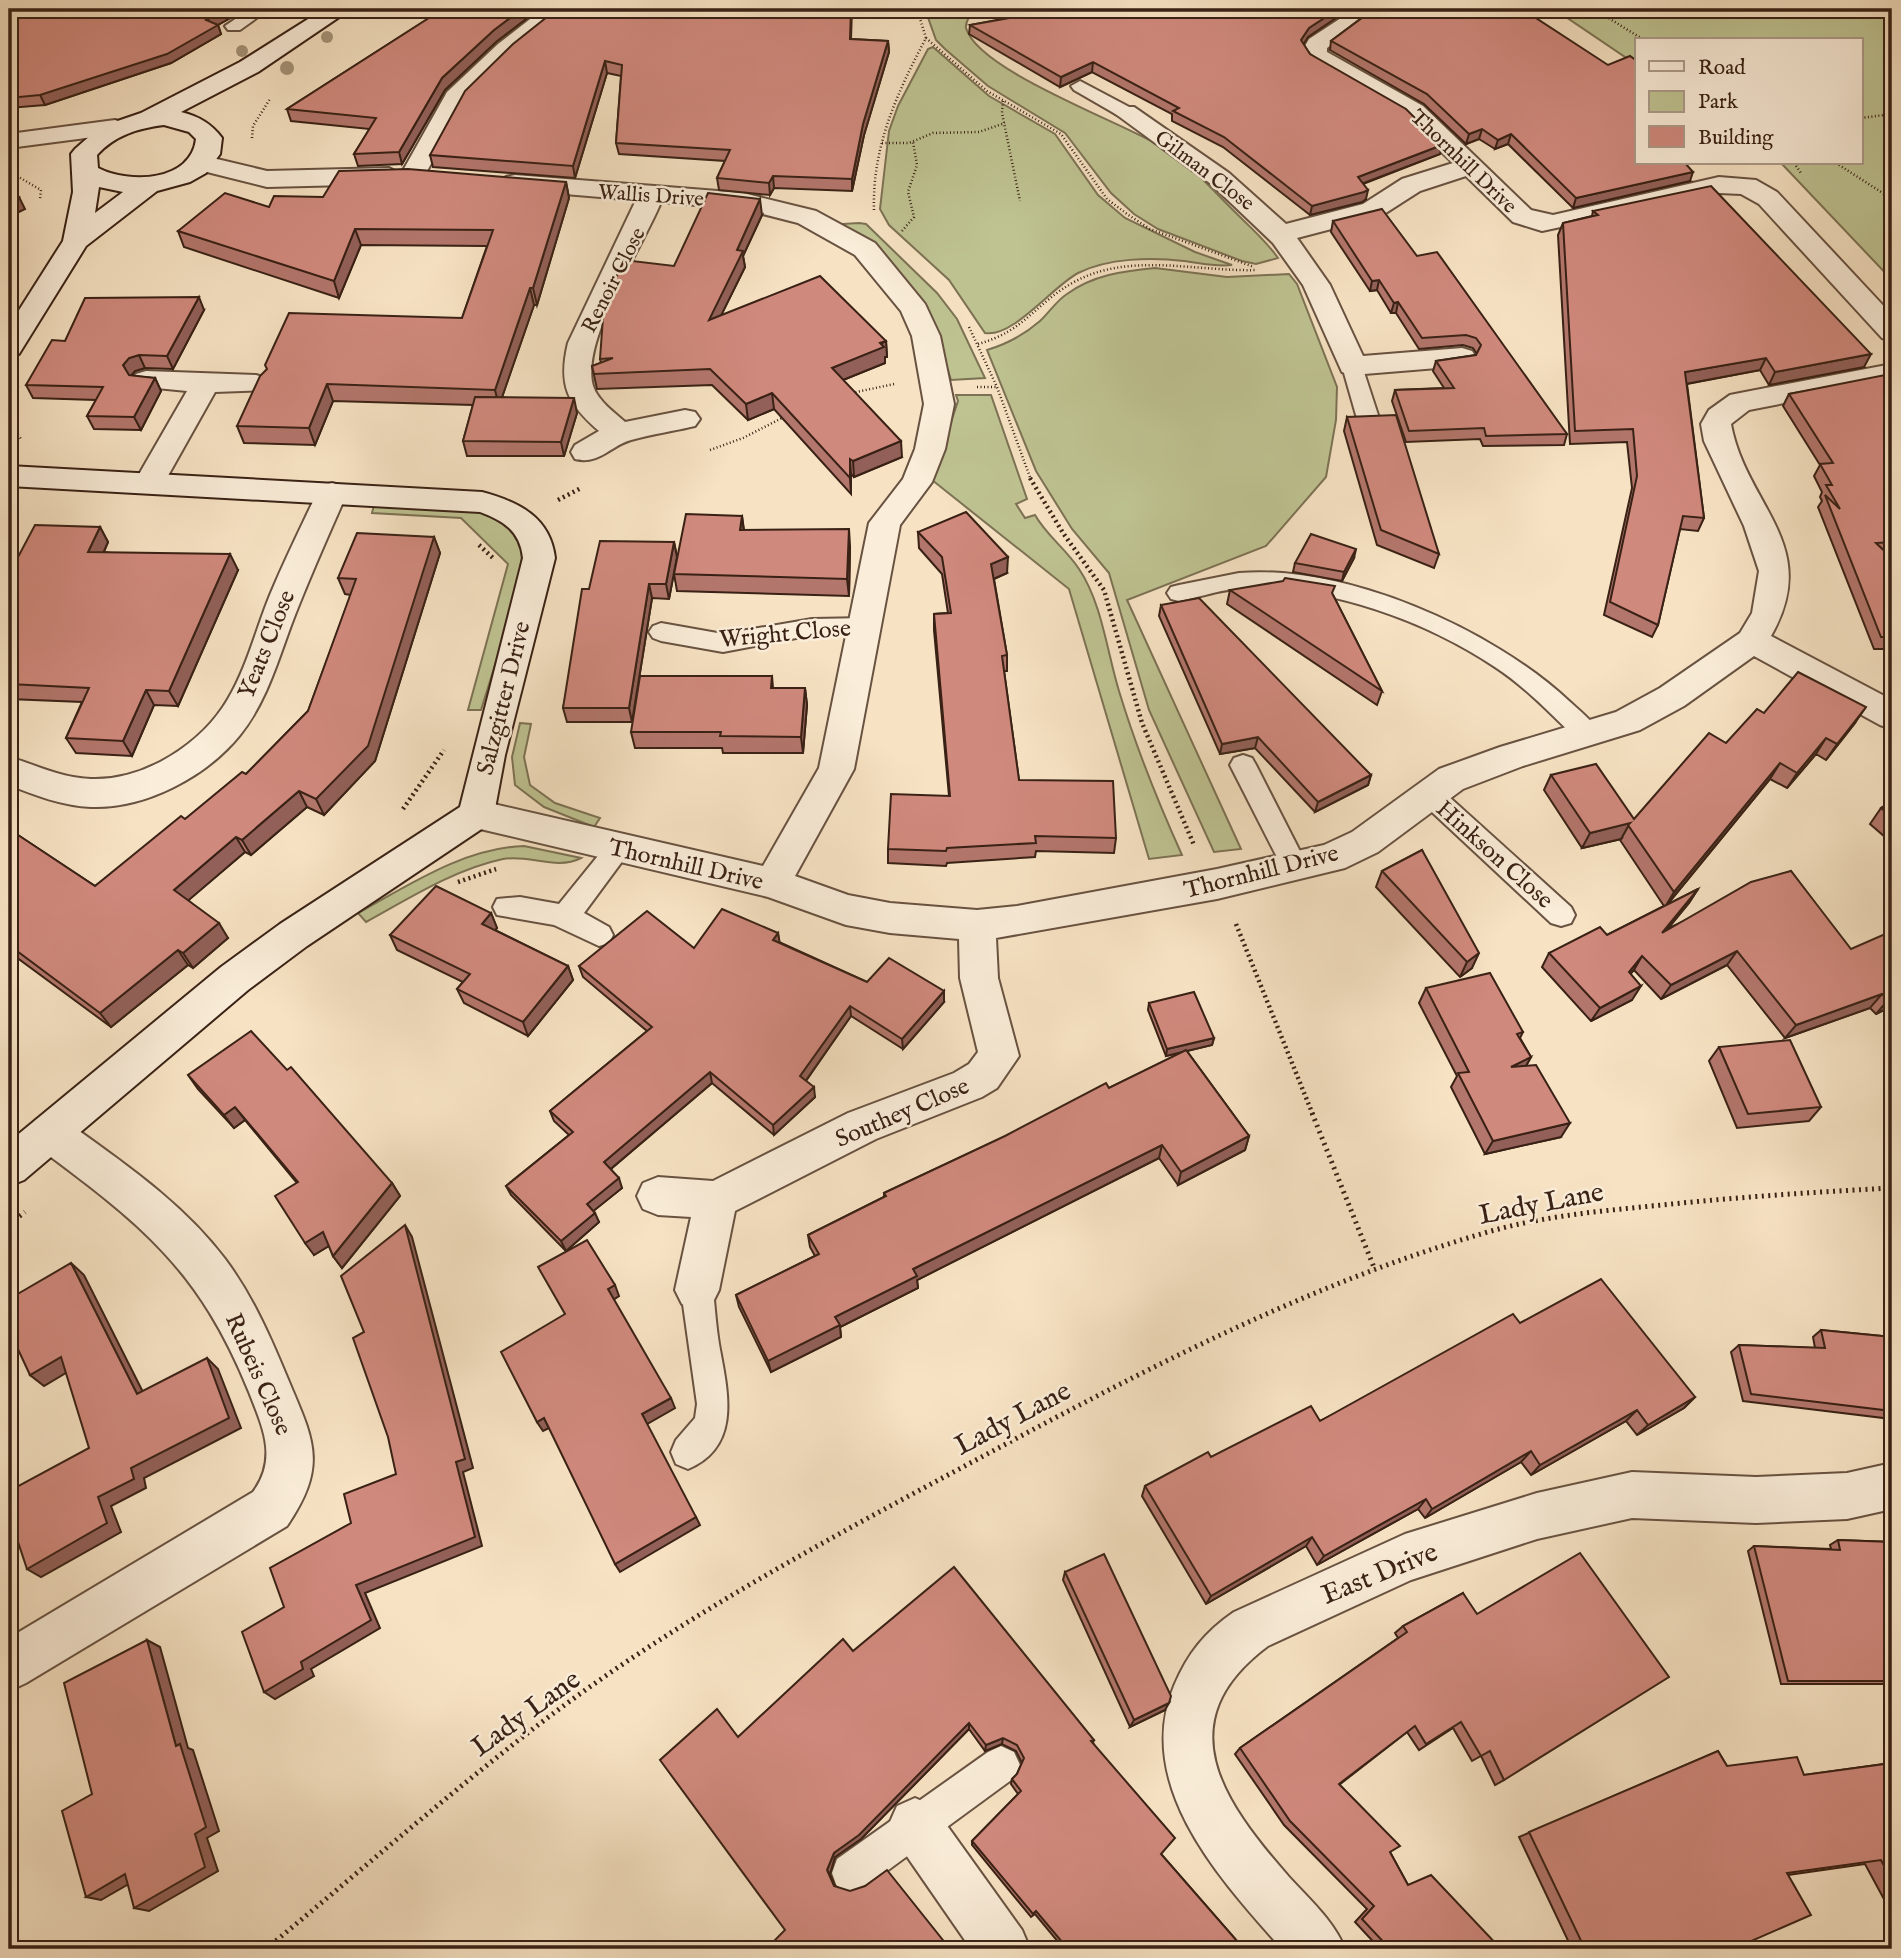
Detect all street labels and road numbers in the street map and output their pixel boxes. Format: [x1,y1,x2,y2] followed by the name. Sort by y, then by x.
[1404,104,1522,220] street label: Thornhill Drive
[1149,125,1260,218] street label: Gilman Close
[597,179,705,214] street label: Wallis Drive
[576,223,653,338] street label: Renoir Close
[232,586,303,703] street label: Yeats Close
[718,613,852,656] street label: Wright Close
[470,618,539,778] street label: Salzgitter Drive
[1429,794,1559,916] street label: Hinkson Close
[605,833,766,898] street label: Thornhill Drive
[1181,838,1342,907] street label: Thornhill Drive
[831,1071,974,1156] street label: Southey Close
[1476,1175,1607,1234] street label: Lady Lane
[217,1309,298,1441] street label: Rubeis Close
[949,1374,1077,1464] street label: Lady Lane
[1317,1535,1443,1613] street label: East Drive
[465,1663,588,1765] street label: Lady Lane

